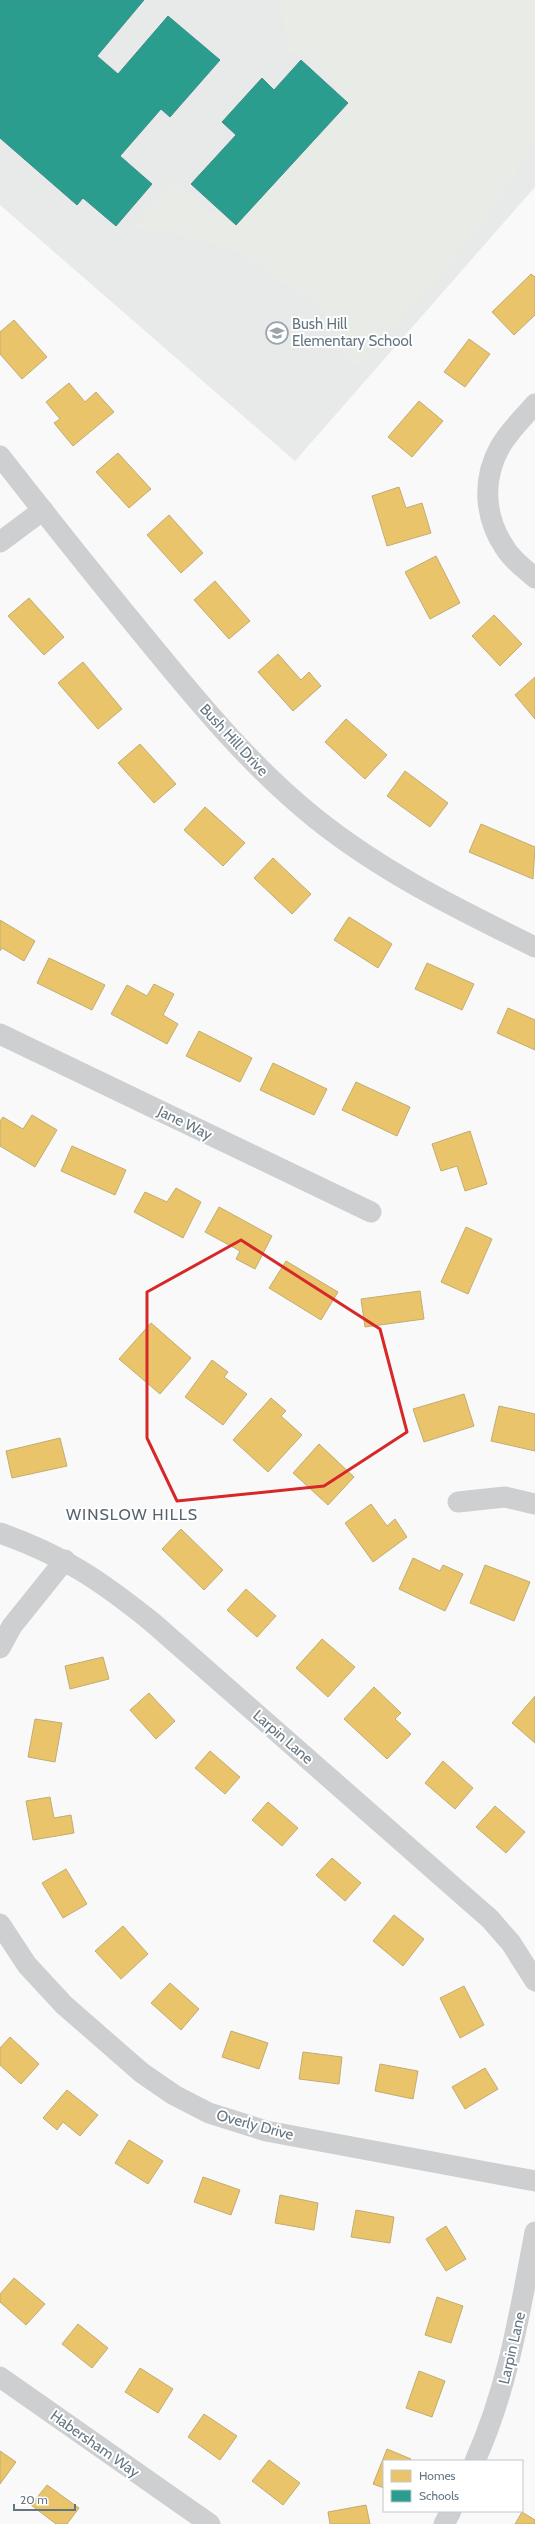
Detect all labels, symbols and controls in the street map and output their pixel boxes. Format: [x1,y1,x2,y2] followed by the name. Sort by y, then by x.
[292,315,413,350] place label: Bush Hill Elementary School
[264,320,290,346] school or university icon: Bush Hill Elementary School
[196,700,272,780] street label: Bush Hill Drive
[154,1102,216,1144] street label: Jane Way
[66,1505,198,1524] district label: WINSLOW HILLS
[249,1706,317,1768] street label: Larpin Lane
[214,2106,296,2144] street label: Overly Drive
[495,2310,529,2386] street label: Larpin Lane
[47,2407,143,2482] street label: Habersham Way
[383,2460,523,2512] legend
[419,2468,456,2483] text: Homes
[14,2486,75,2512] scale bar
[419,2488,459,2503] text: Schools
[20,2492,48,2507] text: 20 m

